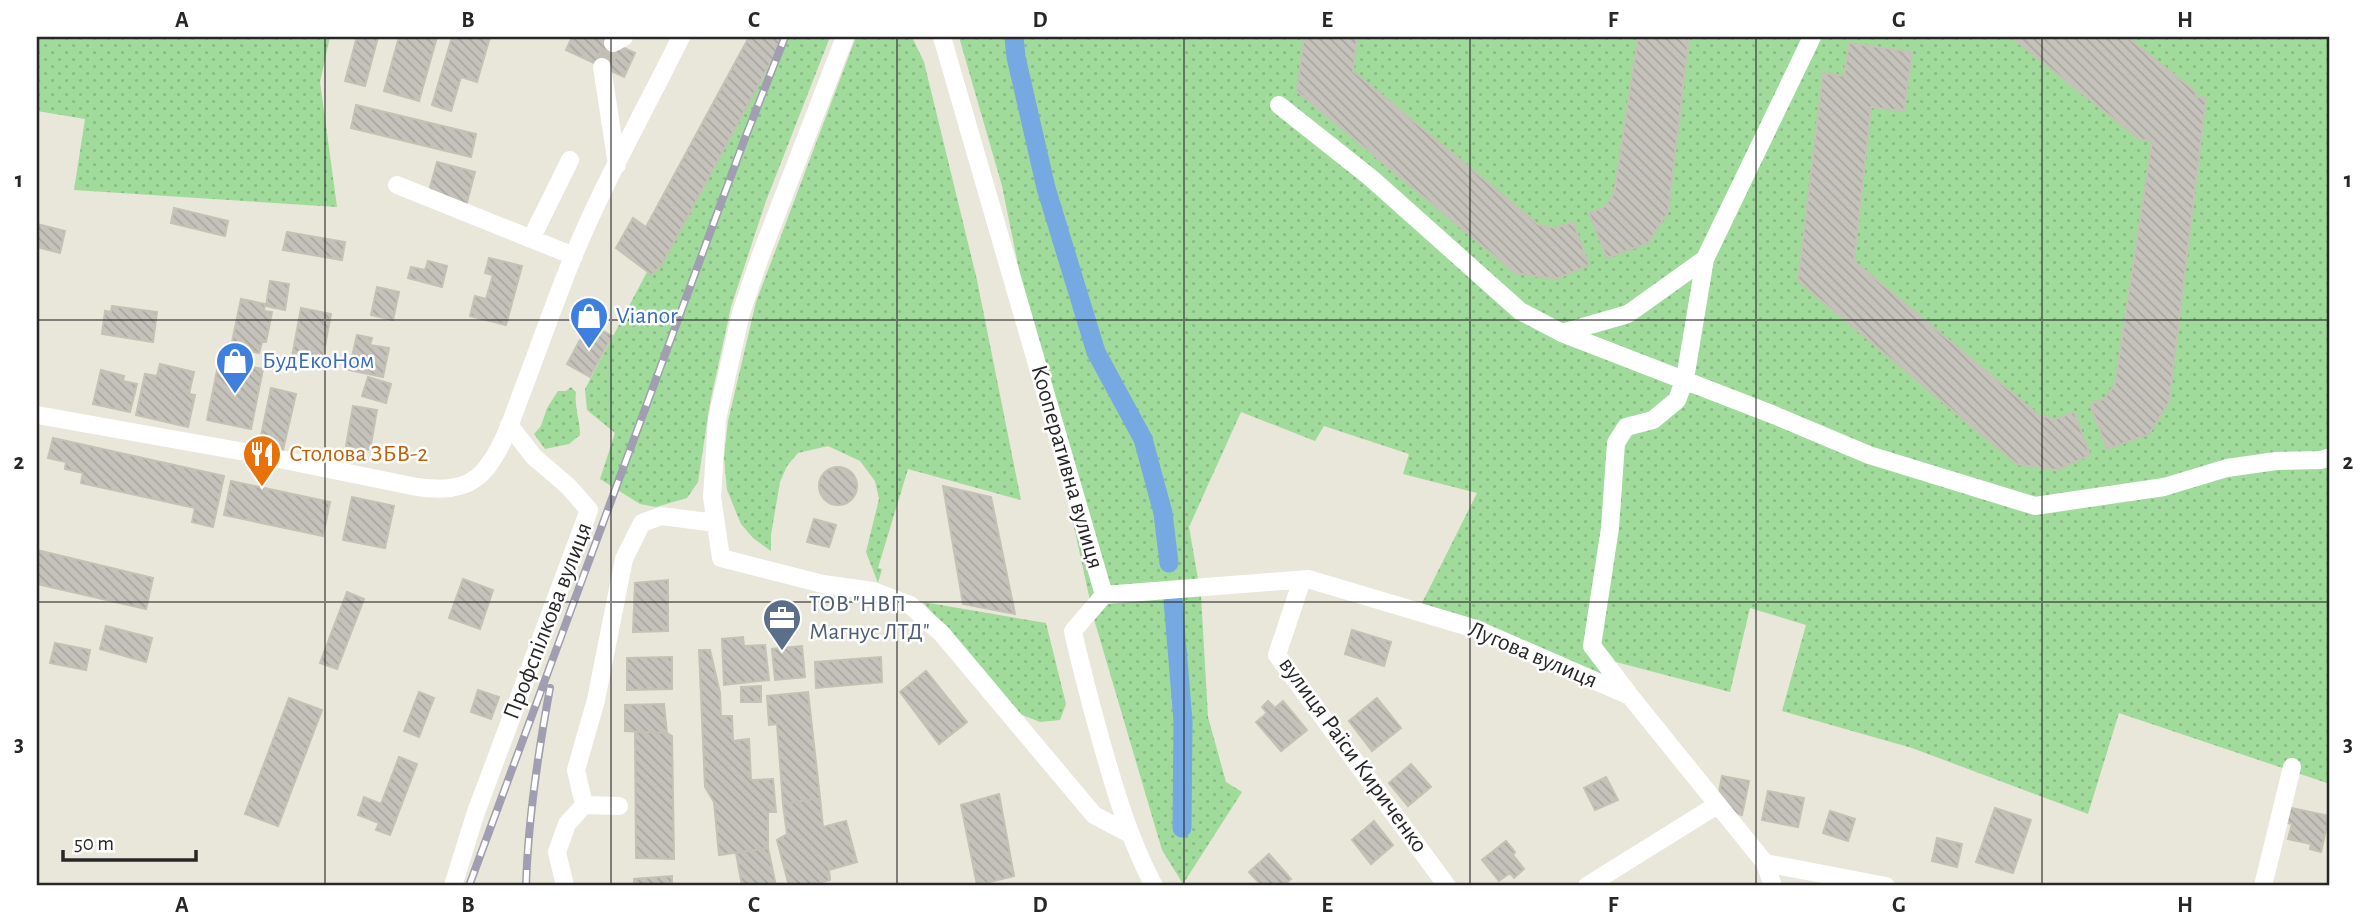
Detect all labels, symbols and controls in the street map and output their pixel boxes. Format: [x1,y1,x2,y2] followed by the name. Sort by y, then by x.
[175,9,189,32] text: A
[461,9,475,32] text: B
[748,9,760,32] text: C
[1032,9,1048,32] text: D
[1321,9,1333,32] text: E
[1608,9,1619,32] text: F
[1892,9,1906,32] text: G
[2177,9,2193,32] text: H
[15,169,23,192] text: 1
[2344,169,2352,192] text: 1
[568,295,610,350] shop icon: Vianor
[616,304,678,328] place label: Vianor
[214,340,256,395] shop icon: БудЕкоНом
[262,349,374,373] place label: БудЕкоНом
[1026,362,1108,572] street label: Кооперативна вулиця
[241,433,283,488] restaurant icon: Столова ЗБВ-2
[289,442,428,466] place label: Столова ЗБВ-2
[14,451,25,474] text: 2
[2343,451,2354,474] text: 2
[499,519,597,723] street label: Профспілкова вулиця
[809,592,930,644] place label: ТОВ "НВП Магнус ЛТД"
[761,597,803,652] office icon: ТОВ "НВП Магнус ЛТД"
[1465,617,1601,693] street label: Лугова вулиця
[1274,653,1432,857] street label: вулиця Раїси Кириченко
[14,733,24,756] text: 3
[2343,733,2353,756] text: 3
[63,818,196,862] scale bar
[74,833,114,854] text: 50 m
[175,894,189,917] text: A
[461,894,475,917] text: B
[748,894,760,917] text: C
[1032,894,1048,917] text: D
[1321,894,1333,917] text: E
[1608,894,1619,917] text: F
[1892,894,1906,917] text: G
[2177,894,2193,917] text: H

